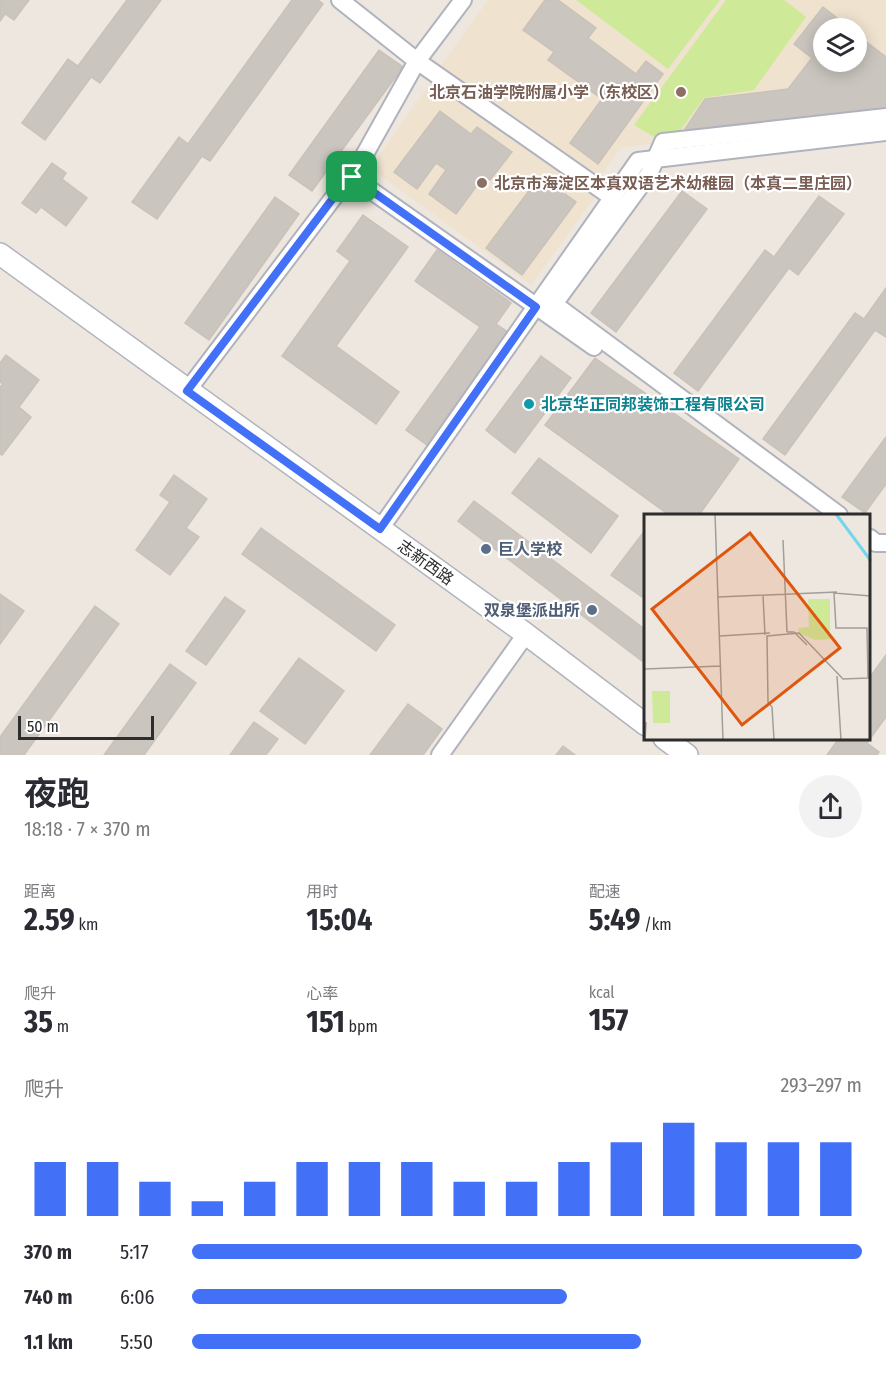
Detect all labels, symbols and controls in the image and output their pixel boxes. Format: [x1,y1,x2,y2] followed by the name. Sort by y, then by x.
[813,18,867,72] map controls
[813,18,867,72] button: layers
[429,83,669,102] place label: 北京石油学院附属小学（东校区）
[674,85,688,99] marker: 北京石油学院附属小学（东校区）
[326,151,377,202] pin
[335,160,368,193] icon: arrive
[494,174,862,193] place label: 北京市海淀区本真双语艺术幼稚园（本真二里庄园）
[475,176,489,190] marker: 北京市海淀区本真双语艺术幼稚园（本真二里庄园）
[541,395,765,414] place label: 北京华正同邦装饰工程有限公司
[522,397,536,411] marker: 北京华正同邦装饰工程有限公司
[644,514,871,740] inset map
[394,536,457,589] street label: 志新西路
[498,540,563,559] place label: 巨人学校
[479,542,493,556] marker: 巨人学校
[484,601,580,620] place label: 双泉堡派出所
[585,603,599,617] marker: 双泉堡派出所
[18,713,154,740] scale bar
[27,717,59,736] text: 50 m
[24,774,90,814] text: 夜跑
[799,775,862,838] button: share
[24,817,151,841] text: 18:18 · 7 × 370 m
[24,882,56,901] text: 距离
[306,882,338,901] text: 用时
[589,882,621,901] text: 配速
[24,902,75,938] text: 2.59
[306,902,372,938] text: 15:04
[589,902,641,938] text: 5:49
[75,915,98,934] text: km
[641,915,672,934] text: /km
[589,983,615,1002] text: kcal
[24,984,56,1003] text: 爬升
[306,984,338,1003] text: 心率
[589,1002,628,1038] text: 157
[24,1004,53,1040] text: 35
[306,1004,345,1040] text: 151
[53,1017,69,1036] text: m
[345,1017,378,1036] text: bpm
[780,1073,862,1097] text: 293–297 m
[24,1077,64,1101] text: 爬升
[24,1240,72,1264] text: 370 m
[120,1240,149,1264] text: 5:17
[24,1285,73,1309] text: 740 m
[120,1285,155,1309] text: 6:06
[24,1330,73,1354] text: 1.1 km
[120,1330,153,1354] text: 5:50

